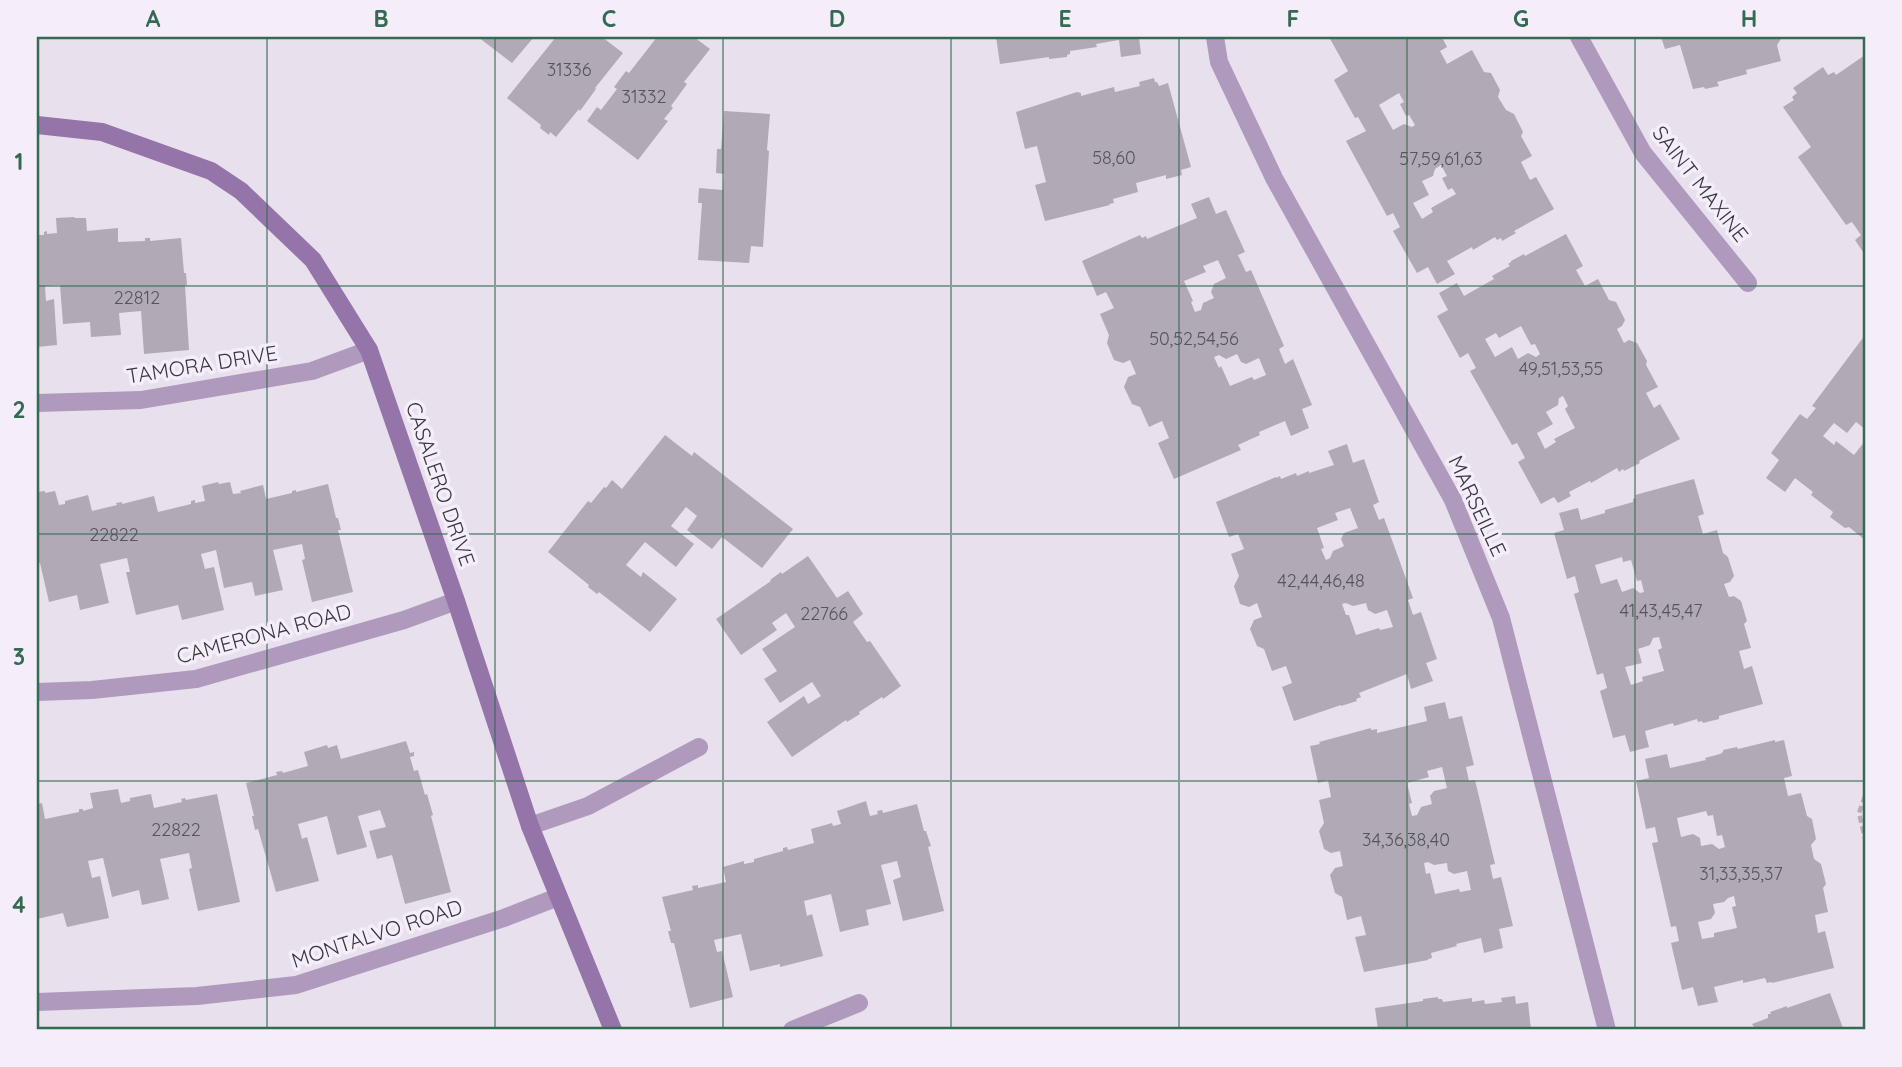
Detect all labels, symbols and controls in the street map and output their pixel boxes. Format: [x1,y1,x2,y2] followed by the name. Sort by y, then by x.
[146,4,161,33] text: A
[373,4,389,33] text: B
[602,4,616,33] text: C
[829,4,845,33] text: D
[1058,4,1072,33] text: E
[1287,4,1299,33] text: F
[1513,4,1529,33] text: G
[1741,4,1757,33] text: H
[547,58,592,81] house number: 31336
[622,85,666,108] house number: 31332
[1647,120,1754,247] street label: SAINT MAXINE
[1092,146,1136,169] house number: 58,60
[15,147,23,176] text: 1
[1399,147,1483,170] house number: 57,59,61,63
[114,286,160,309] house number: 22812
[1149,327,1239,350] house number: 50,52,54,56
[125,339,279,389] street label: TAMORA DRIVE
[1519,357,1603,380] house number: 49,51,53,55
[12,395,26,424] text: 2
[401,398,481,569] street label: CASALERO DRIVE
[1443,451,1513,560] street label: MARSEILLE
[89,523,139,546] house number: 22822
[1277,569,1365,592] house number: 42,44,46,48
[174,597,354,669] street label: CAMERONA ROAD
[1619,599,1703,622] house number: 41,43,45,47
[800,602,848,625] house number: 22766
[13,642,25,671] text: 3
[151,818,201,841] house number: 22822
[1362,828,1450,851] house number: 34,36,38,40
[1699,862,1783,885] house number: 31,33,35,37
[12,890,26,919] text: 4
[288,893,465,973] street label: MONTALVO ROAD

